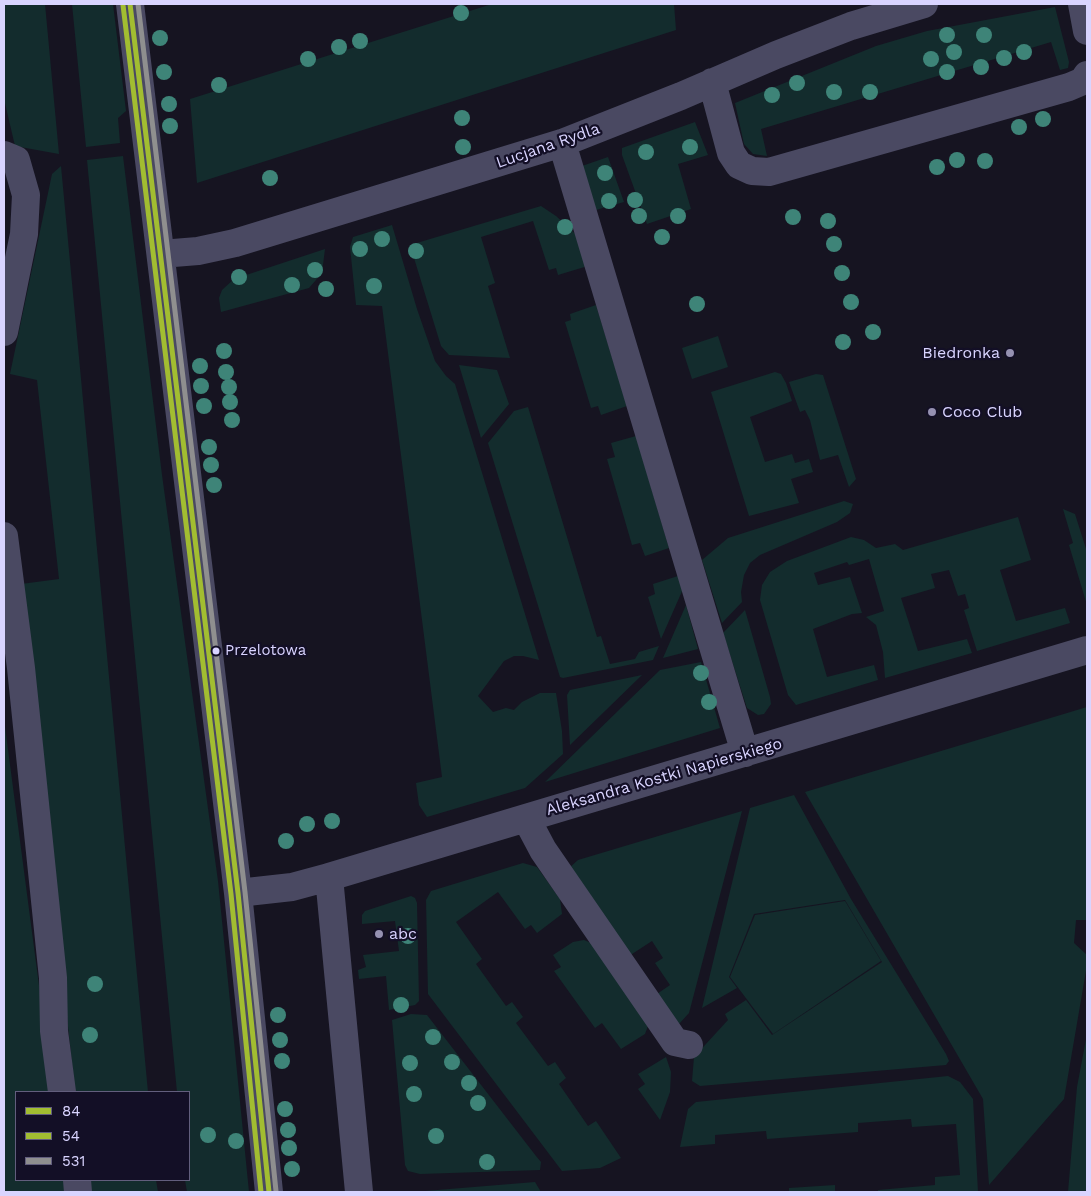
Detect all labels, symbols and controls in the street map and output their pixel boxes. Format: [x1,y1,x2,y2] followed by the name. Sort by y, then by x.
[494,119,602,173] street label: Lucjana Rydla
[922,343,1000,363] place label: Biedronka
[1004,347,1016,359] marker: Biedronka
[942,402,1022,422] place label: Coco Club
[926,406,938,418] marker: Coco Club
[225,642,306,660] place label: Przelotowa
[211,646,221,656] marker: Przelotowa
[544,734,784,820] street label: Aleksandra Kostki Napierskiego
[389,924,417,944] place label: abc
[373,928,385,940] marker: abc
[15,1091,190,1181] legend
[62,1102,80,1120] text: 84
[62,1127,80,1145] text: 54
[62,1152,85,1170] text: 531

